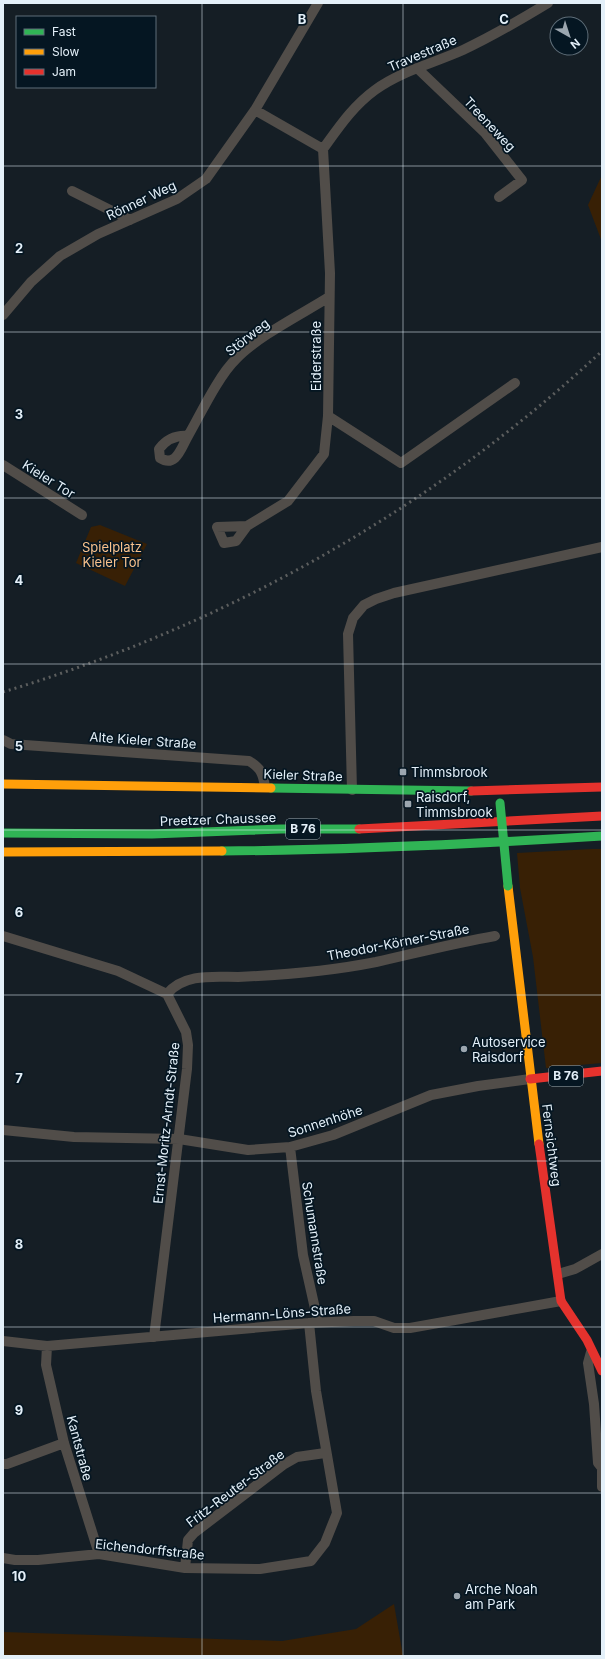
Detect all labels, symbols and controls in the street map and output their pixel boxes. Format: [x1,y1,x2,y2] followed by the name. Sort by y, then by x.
[298,11,307,27] text: B
[499,11,509,27] text: C
[16,16,156,88] legend
[549,16,589,56] north arrow
[52,24,76,39] text: Fast
[385,31,459,75] street label: Travestraße
[568,36,583,52] text: N
[52,44,80,59] text: Slow
[52,64,76,79] text: Jam
[461,94,519,154] street label: Treeneweg
[104,177,178,223] street label: Rönner Weg
[15,240,23,256] text: 2
[222,315,272,359] street label: Störweg
[308,321,324,391] street label: Eiderstraße
[15,406,23,422] text: 3
[20,457,78,501] street label: Kieler Tor
[82,539,142,570] park label: Spielplatz Kieler Tor
[15,572,24,588] text: 4
[89,728,197,752] street label: Alte Kieler Straße
[15,738,23,754] text: 5
[411,764,488,780] place label: Timmsbrook
[263,766,343,784] street label: Kieler Straße
[398,767,408,777] marker: Timmsbrook
[416,789,493,820] place label: Raisdorf, Timmsbrook
[403,799,413,809] marker: Raisdorf, Timmsbrook
[159,809,277,829] street label: Preetzer Chaussee
[286,819,320,839] road number: B 76
[15,904,23,920] text: 6
[325,920,471,964] street label: Theodor-Körner-Straße
[472,1034,546,1065] place label: Autoservice Raisdorf
[150,1041,182,1205] street label: Ernst-Moritz-Arndt-Straße
[459,1044,469,1054] marker: Autoservice Raisdorf
[549,1066,583,1086] road number: B 76
[15,1070,23,1086] text: 7
[286,1101,364,1141] street label: Sonnenhöhe
[539,1103,565,1187] street label: Fernsichtweg
[299,1180,331,1286] street label: Schumannstraße
[15,1236,23,1252] text: 8
[212,1300,352,1326] street label: Hermann-Löns-Straße
[15,1402,23,1418] text: 9
[64,1414,96,1482] street label: Kantstraße
[183,1446,287,1530] street label: Fritz-Reuter-Straße
[95,1535,205,1563] street label: Eichendorffstraße
[12,1568,26,1584] text: 10
[465,1581,538,1612] place label: Arche Noah am Park
[452,1591,462,1601] marker: Arche Noah am Park

